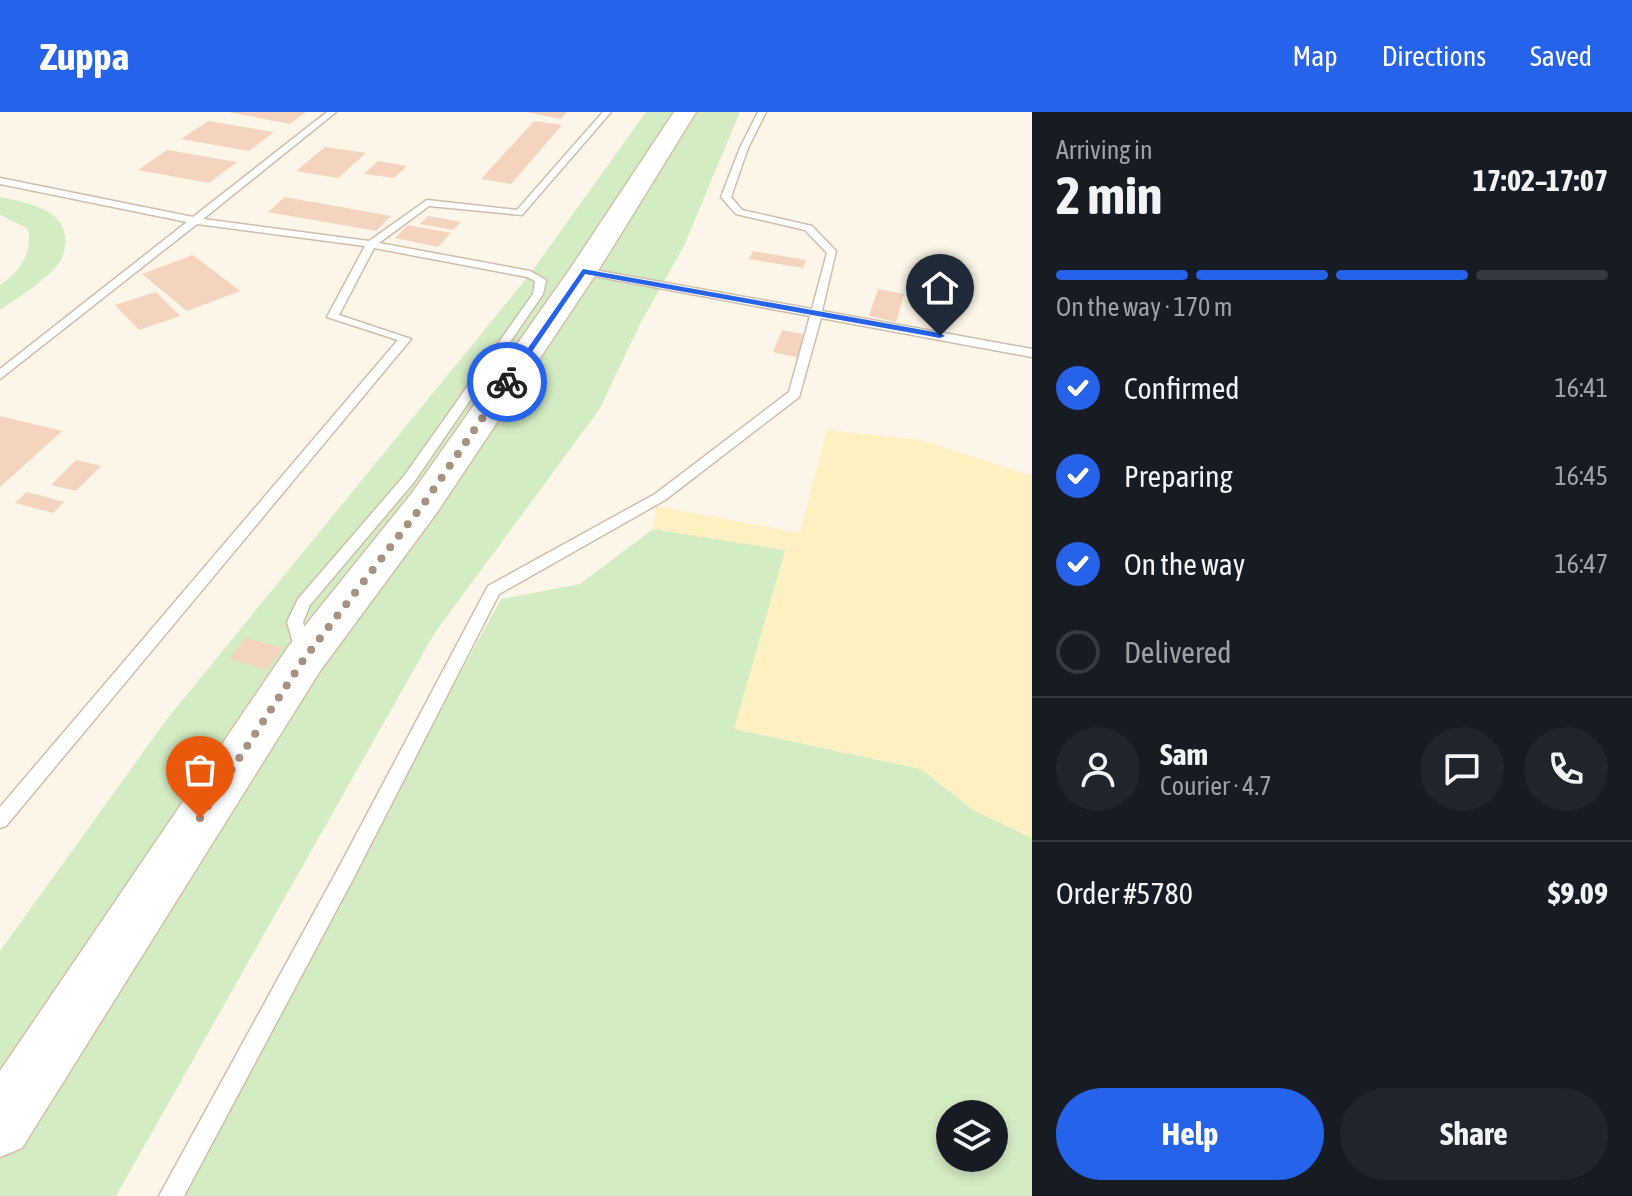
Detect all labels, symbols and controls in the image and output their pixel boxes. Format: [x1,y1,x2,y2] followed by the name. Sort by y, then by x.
[40,35,129,78] text: Zuppa
[1293,40,1338,72] text: Map
[1382,40,1486,72] text: Directions
[1530,40,1592,72] text: Saved
[1056,135,1153,165] text: Arriving in
[1473,163,1608,197] text: 17:02–17:07
[1056,165,1162,225] text: 2 min
[906,254,974,336] pin
[918,266,962,310] icon: home
[1056,292,1233,322] text: On the way · 170 m
[467,342,547,422] courier
[485,360,529,404] icon: bike
[1056,366,1100,410] icon: check
[1124,371,1239,405] text: Confirmed
[1554,373,1608,403] text: 16:41
[1056,454,1100,498] icon: check
[1124,459,1233,493] text: Preparing
[1554,461,1608,491] text: 16:45
[1056,542,1100,586] icon: check
[1124,547,1245,581] text: On the way
[1554,549,1608,579] text: 16:47
[1124,635,1232,669] text: Delivered
[1056,727,1140,811] button: person
[1420,727,1504,811] button: chat
[1524,727,1608,811] button: phone
[166,736,234,818] pin
[1160,737,1208,771] text: Sam
[178,748,222,792] icon: bag
[1160,771,1271,801] text: Courier · 4.7
[1056,876,1193,910] text: Order #5780
[1548,876,1608,910] text: $9.09
[1056,1088,1324,1180] button: Help
[1340,1088,1608,1180] button: Share
[936,1100,1008,1172] map controls
[936,1100,1008,1172] button: layers

